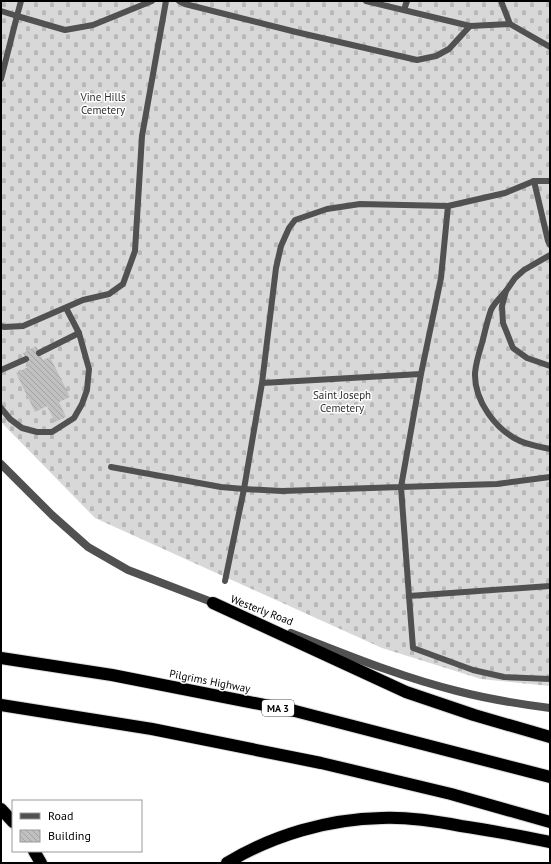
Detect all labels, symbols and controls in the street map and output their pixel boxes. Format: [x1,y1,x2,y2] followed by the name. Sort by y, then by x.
[79,90,126,117] park label: Vine Hills Cemetery
[313,388,371,415] park label: Saint Joseph Cemetery
[229,592,295,628] street label: Westerly Road
[168,666,253,696] street label: Pilgrims Highway
[262,700,294,716] road number: MA 3
[12,800,142,852] legend
[48,808,73,823] text: Road
[48,828,91,843] text: Building

